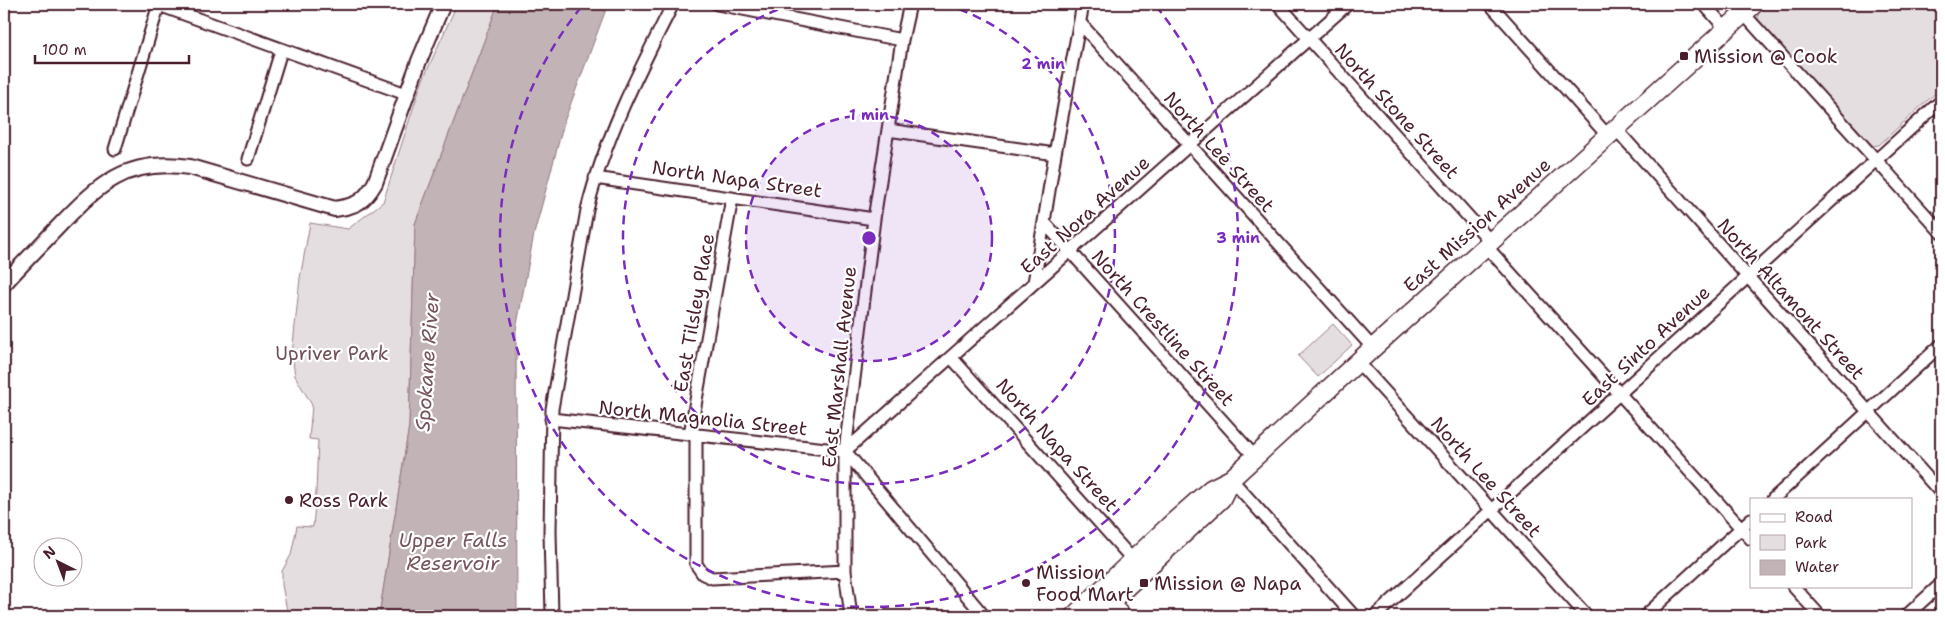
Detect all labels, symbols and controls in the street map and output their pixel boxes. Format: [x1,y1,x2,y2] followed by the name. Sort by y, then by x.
[35,32,189,64] scale bar
[1329,38,1465,184] street label: North Stone Street
[42,40,87,60] text: 100 m
[1694,44,1838,69] place label: Mission @ Cook
[1678,50,1690,62] marker: Mission @ Cook
[1021,54,1065,74] text: 2 min
[1158,86,1280,218] street label: North Lee Street
[849,105,889,125] text: 1 min
[1015,150,1155,280] street label: East Nora Avenue
[1398,152,1556,298] street label: East Mission Avenue
[650,155,824,203] street label: North Napa Street
[1712,213,1870,385] street label: North Altamont Street
[1216,228,1260,248] text: 3 min
[860,229,878,247] centre of rings
[668,232,720,394] street label: East Tilsley Place
[1086,245,1240,411] street label: North Crestline Street
[816,265,862,469] street label: East Marshall Avenue
[1576,280,1716,412] street label: East Sinto Avenue
[409,291,445,432] water label: Spokane River
[275,341,389,366] park label: Upriver Park
[990,373,1124,517] street label: North Napa Street
[597,395,809,441] street label: North Magnolia Street
[1425,411,1547,543] street label: North Lee Street
[299,488,389,513] place label: Ross Park
[283,494,295,506] marker: Ross Park
[1750,498,1912,588] legend
[1795,507,1833,527] text: Road
[399,527,507,576] water label: Upper Falls Reservoir
[1795,533,1827,553] text: Park
[32,538,82,588] north arrow
[39,542,59,563] text: N
[1795,557,1839,577] text: Water
[1036,560,1134,607] place label: Mission Food Mart
[1154,571,1301,596] place label: Mission @ Napa
[1020,577,1032,589] marker: Mission Food Mart
[1138,577,1150,589] marker: Mission @ Napa

